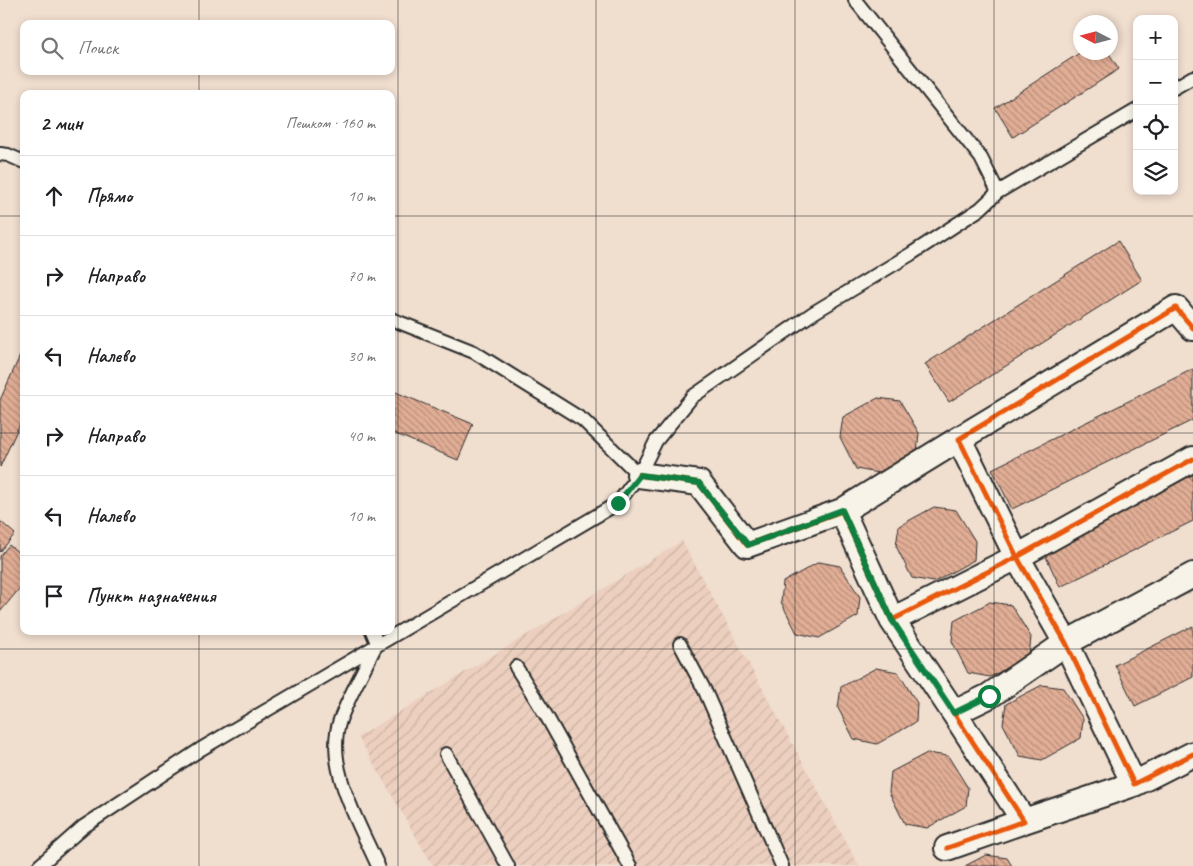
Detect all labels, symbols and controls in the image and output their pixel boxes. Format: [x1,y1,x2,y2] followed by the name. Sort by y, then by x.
[1073,15,1118,60] north arrow
[1133,15,1178,195] map controls
[1133,15,1178,60] button: +
[20,20,395,75] search box
[38,34,66,62] icon: search
[78,36,118,60] text: Поиск
[1133,60,1178,105] button: −
[1133,105,1178,150] button: locate
[40,110,83,136] text: 2 мин
[286,113,375,133] text: Пешком · 160 m
[1133,150,1178,195] button: layers
[40,182,68,210] icon: ahead
[87,184,132,208] text: Прямо
[348,186,375,206] text: 10 m
[40,262,68,290] icon: right
[87,264,145,288] text: Направо
[348,266,375,286] text: 70 m
[40,342,68,370] icon: left
[87,344,135,368] text: Налево
[348,346,375,366] text: 30 m
[40,422,68,450] icon: right
[87,424,145,448] text: Направо
[348,426,375,446] text: 40 m
[607,492,630,515] route end
[40,502,68,530] icon: left
[87,504,135,528] text: Налево
[348,506,375,526] text: 10 m
[40,582,68,610] icon: arrive
[87,584,216,608] text: Пункт назначения
[978,685,1001,708] route start

